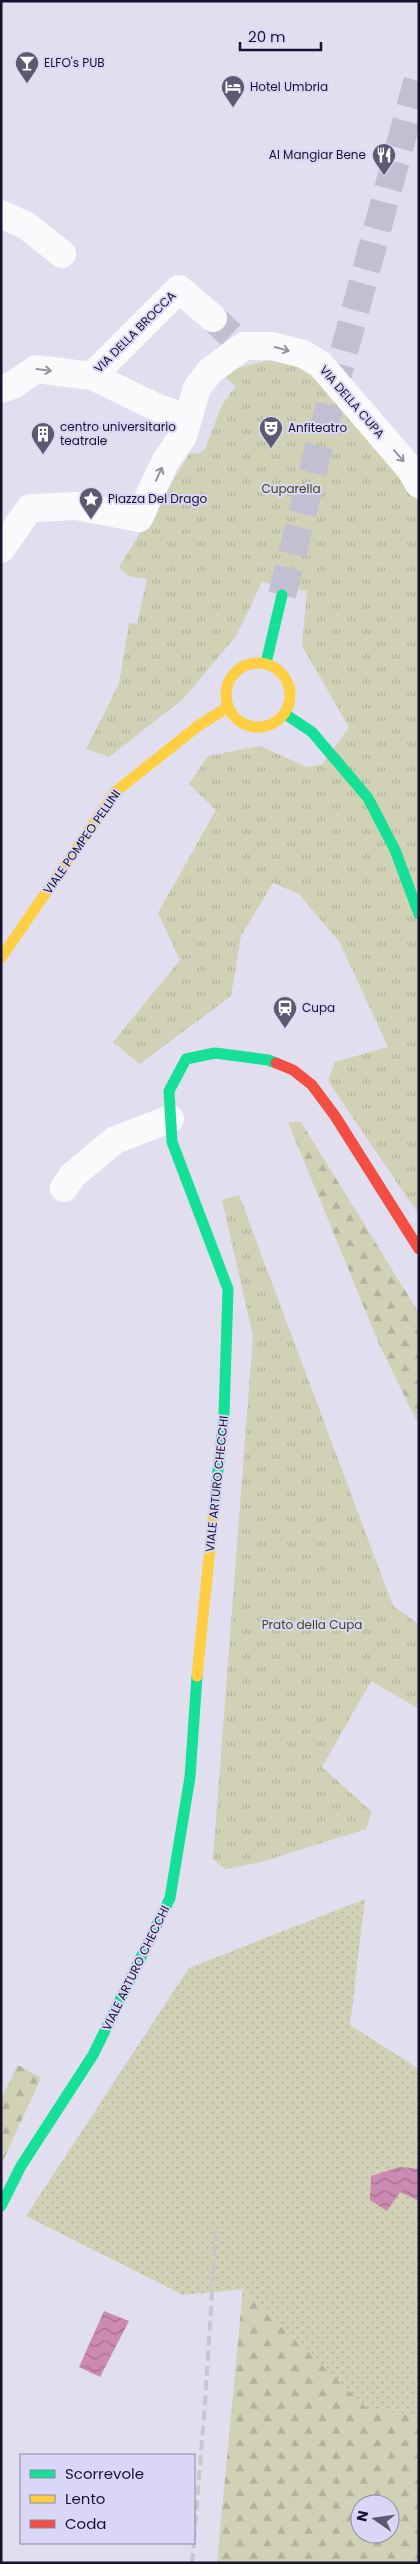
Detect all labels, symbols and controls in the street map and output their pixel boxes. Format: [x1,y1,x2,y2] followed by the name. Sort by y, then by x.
[240,20,321,52] scale bar
[248,26,286,47] text: 20 m
[14,50,40,84] bar icon: ELFO's PUB
[44,54,105,71] place label: ELFO's PUB
[220,74,246,108] hotel icon: Hotel Umbria
[250,78,328,95] place label: Hotel Umbria
[371,142,397,176] restaurant icon: Al Mangiar Bene
[269,146,366,163] place label: Al Mangiar Bene
[90,287,179,376] street label: VIA DELLA BROCCA
[274,344,290,354] one-way arrow
[316,362,389,442] street label: VIA DELLA CUPA
[36,365,52,375] one-way arrow
[258,415,284,449] theatre icon: Anfiteatro
[60,418,176,449] place label: centro universitario teatrale
[288,419,347,436] place label: Anfiteatro
[30,421,56,455] building icon: centro universitario teatrale
[393,450,405,463] one-way arrow
[155,467,164,482] one-way arrow
[261,480,321,497] park label: Cuparella
[78,486,104,520] place icon: Piazza Del Drago
[108,490,208,507] place label: Piazza Del Drago
[39,786,124,897] street label: VIALE POMPEO PELLINI
[272,995,298,1029] station icon: Cupa
[302,999,335,1016] place label: Cupa
[201,1415,232,1553] street label: VIALE ARTURO CHECCHI
[262,1616,362,1633] park label: Prato della Cupa
[98,1902,173,2033] street label: VIALE ARTURO CHECCHI
[20,2454,195,2544] legend
[65,2463,144,2484] text: Scorrevole
[65,2488,105,2509] text: Lento
[350,2494,400,2544] north arrow
[351,2509,373,2523] text: N
[65,2513,106,2534] text: Coda

